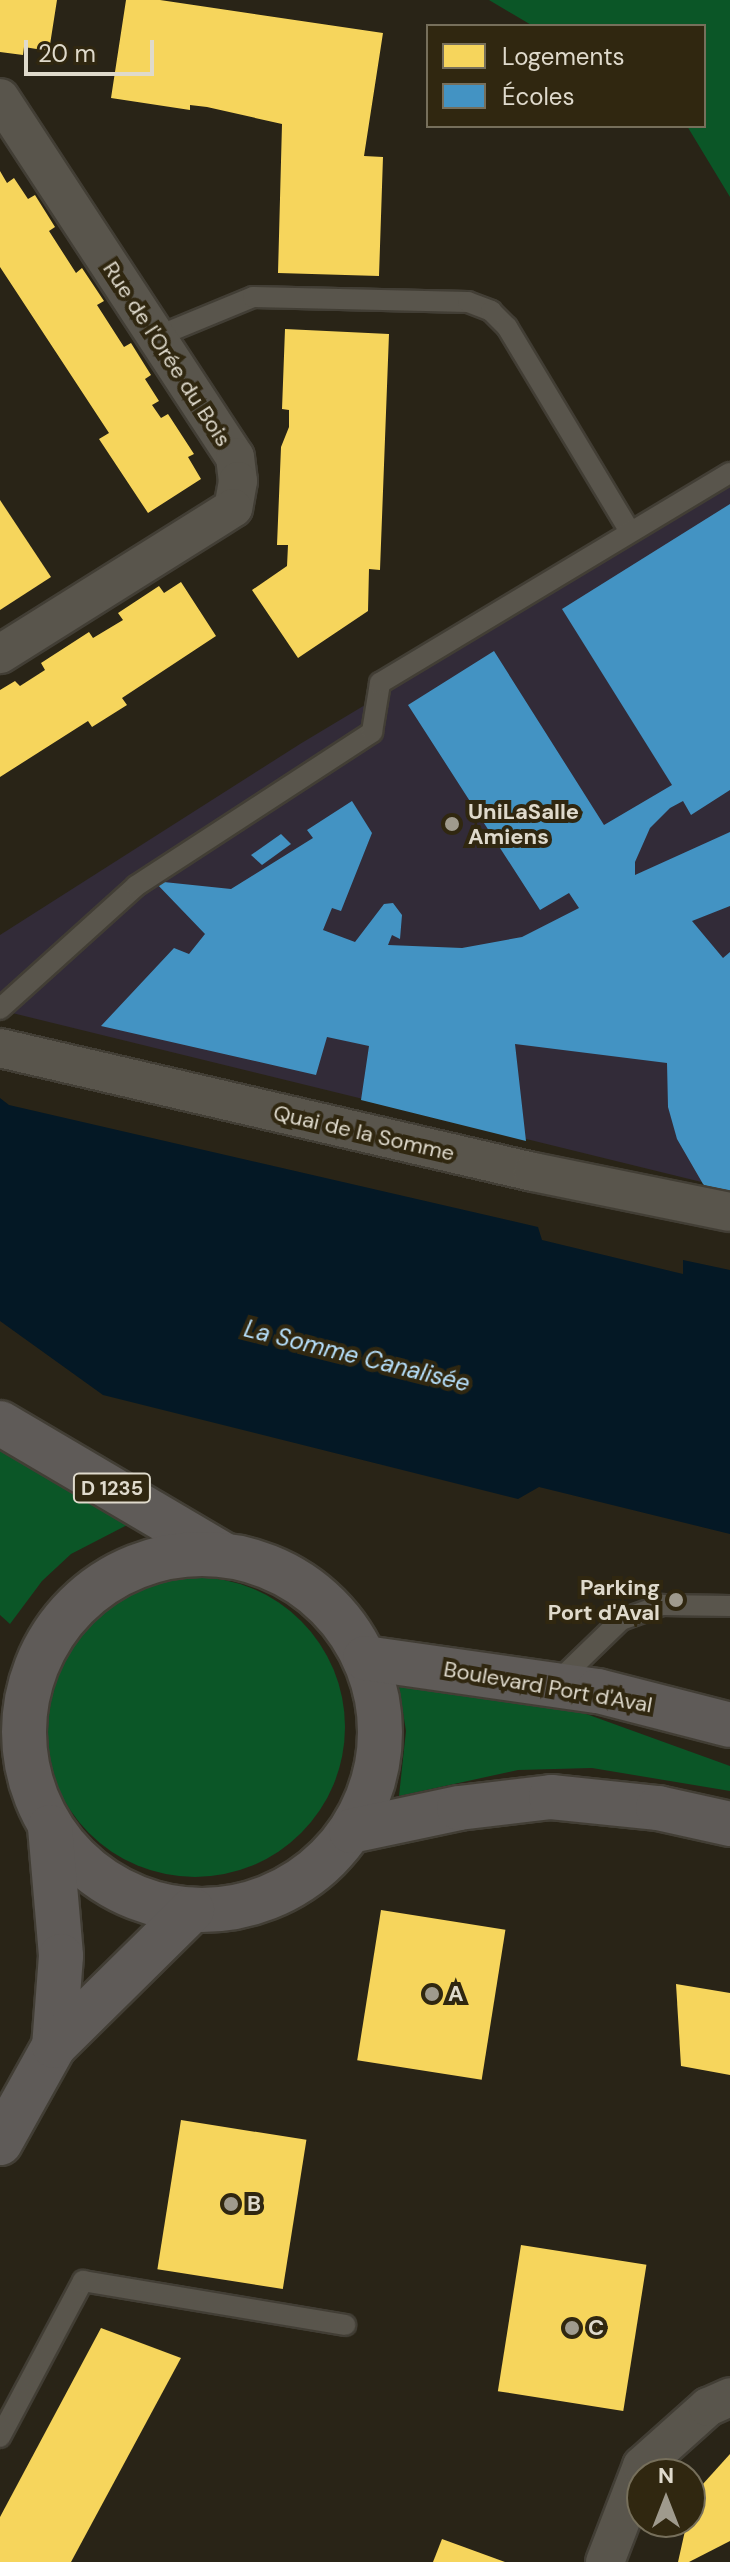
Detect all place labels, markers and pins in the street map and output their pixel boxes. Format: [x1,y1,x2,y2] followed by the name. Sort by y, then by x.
[468,798,579,850] place label: UniLaSalle Amiens
[443,815,461,833] marker: UniLaSalle Amiens
[548,1574,660,1626] place label: Parking Port d'Aval
[667,1591,685,1609] marker: Parking Port d'Aval
[448,1981,464,2007] place label: A
[423,1985,441,2003] marker: A
[247,2191,261,2217] place label: B
[222,2195,240,2213] marker: B
[588,2315,604,2341] place label: C
[563,2319,581,2337] marker: C

